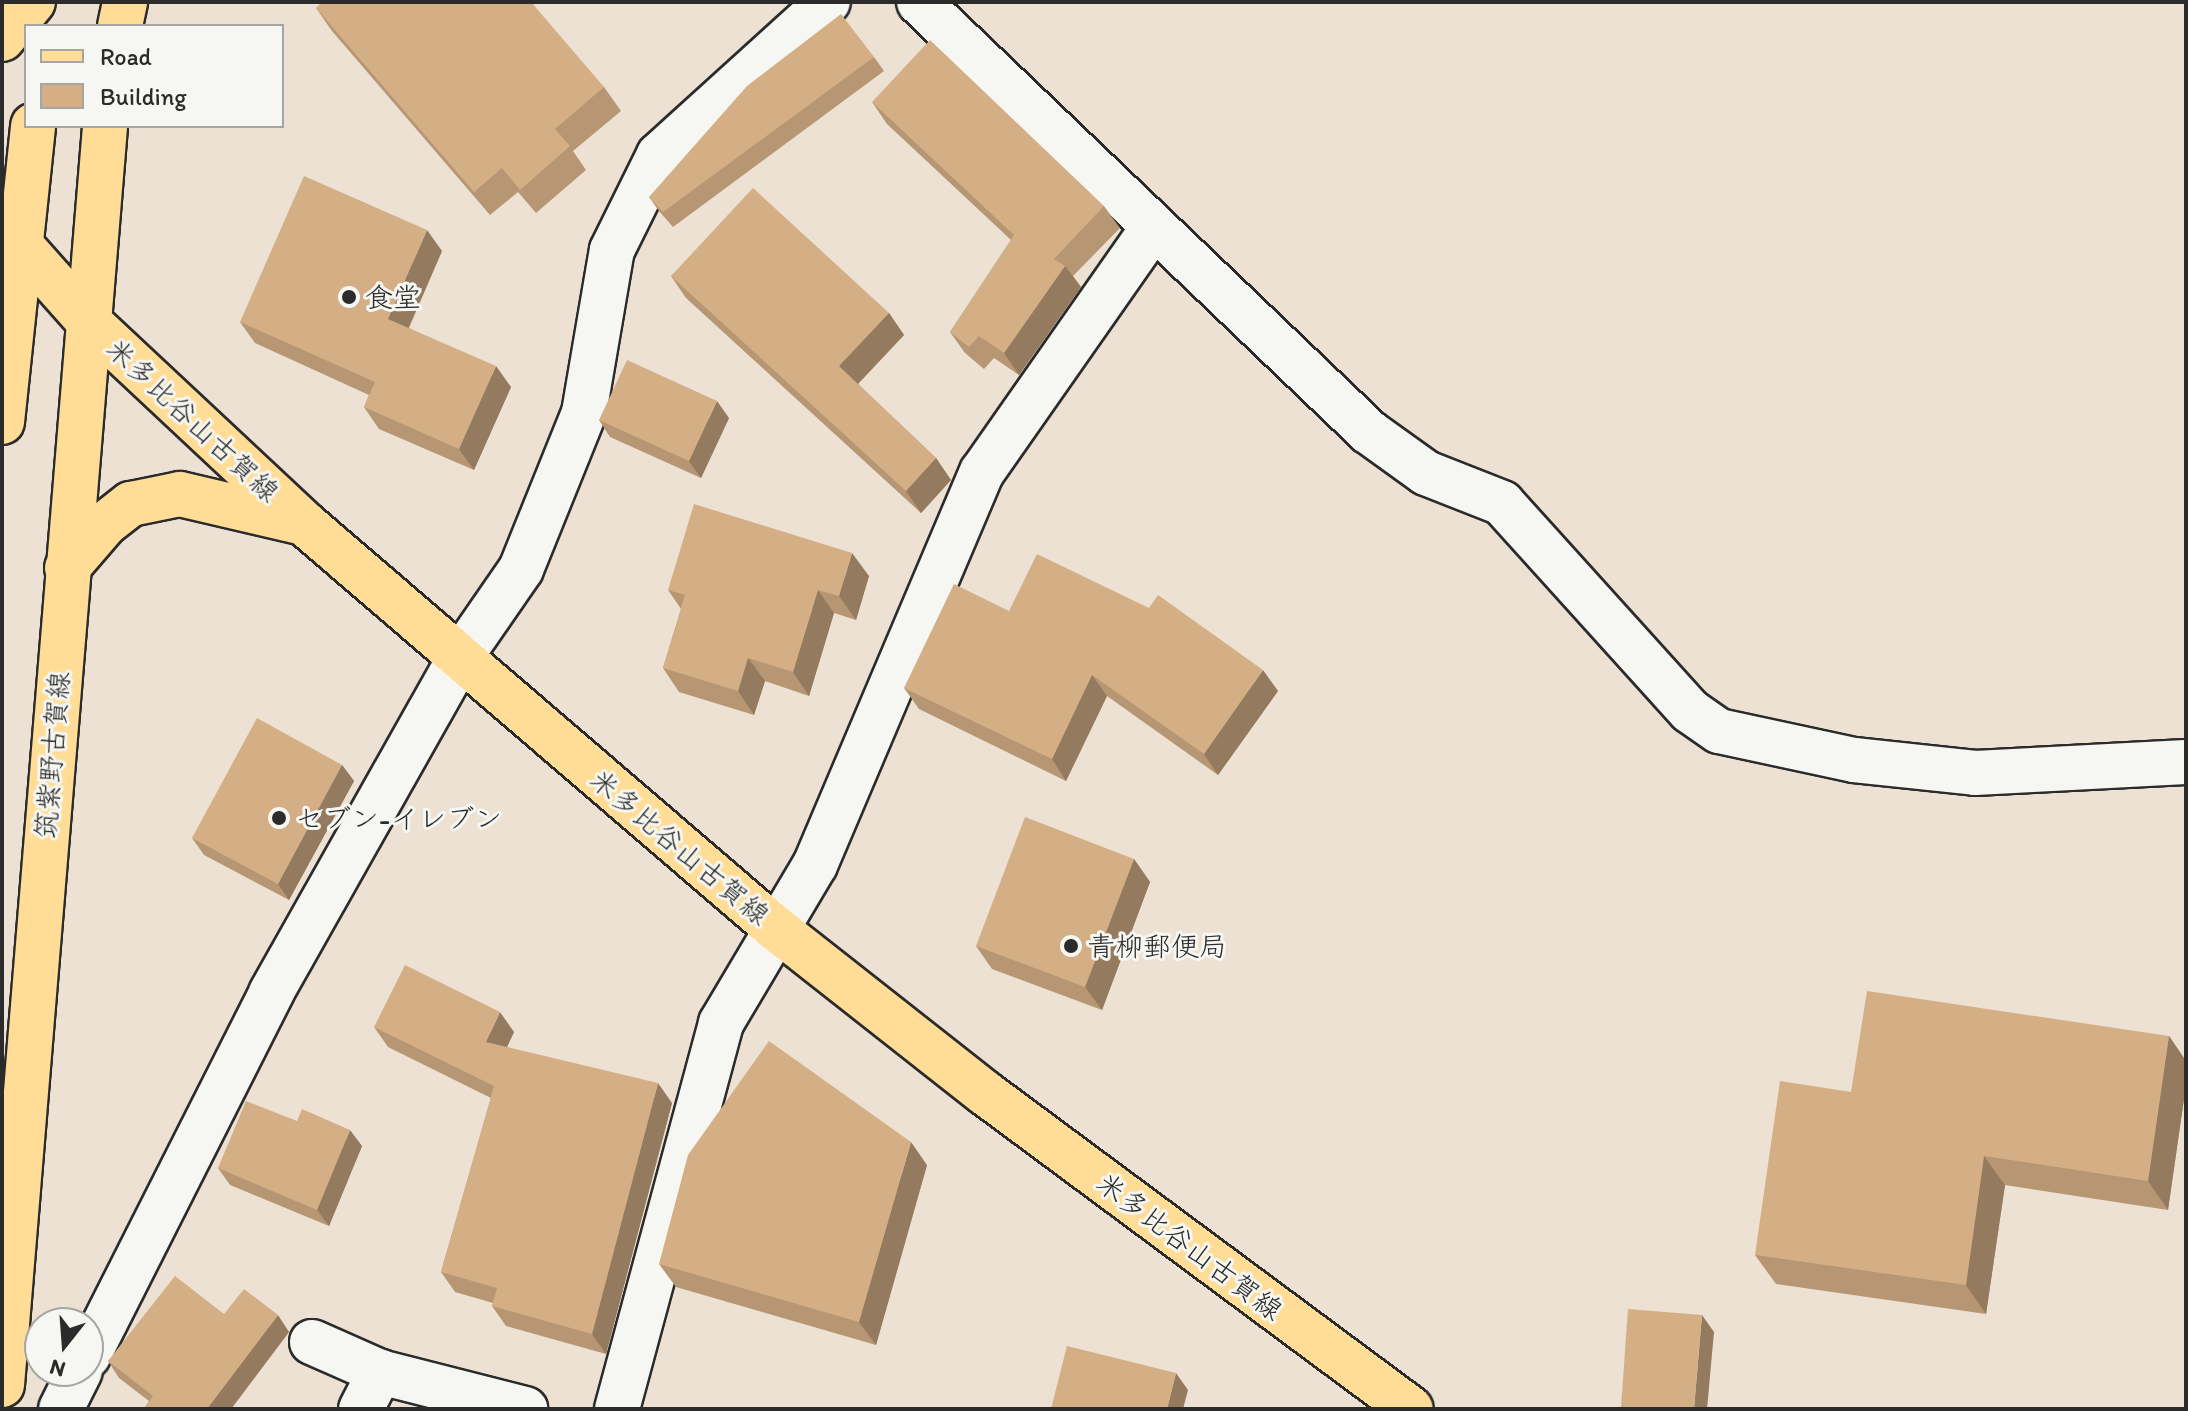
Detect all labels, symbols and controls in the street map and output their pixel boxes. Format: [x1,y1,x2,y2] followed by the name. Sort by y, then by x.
[24,24,284,128] legend
[100,42,152,71] text: Road
[100,82,187,111] text: Building
[365,280,421,314] place label: 食堂
[340,288,358,306] marker: 食堂
[100,331,286,509] street label: 米多比谷山古賀線
[28,670,76,840] street label: 筑紫野古賀線
[583,762,777,932] street label: 米多比谷山古賀線
[295,801,502,835] place label: セブン-イレブン
[270,809,288,827] marker: セブン-イレブン
[1087,929,1227,963] place label: 青柳郵便局
[1062,937,1080,955] marker: 青柳郵便局
[1090,1165,1290,1327] street label: 米多比谷山古賀線
[24,1307,104,1387] north arrow
[46,1353,68,1384] text: N

